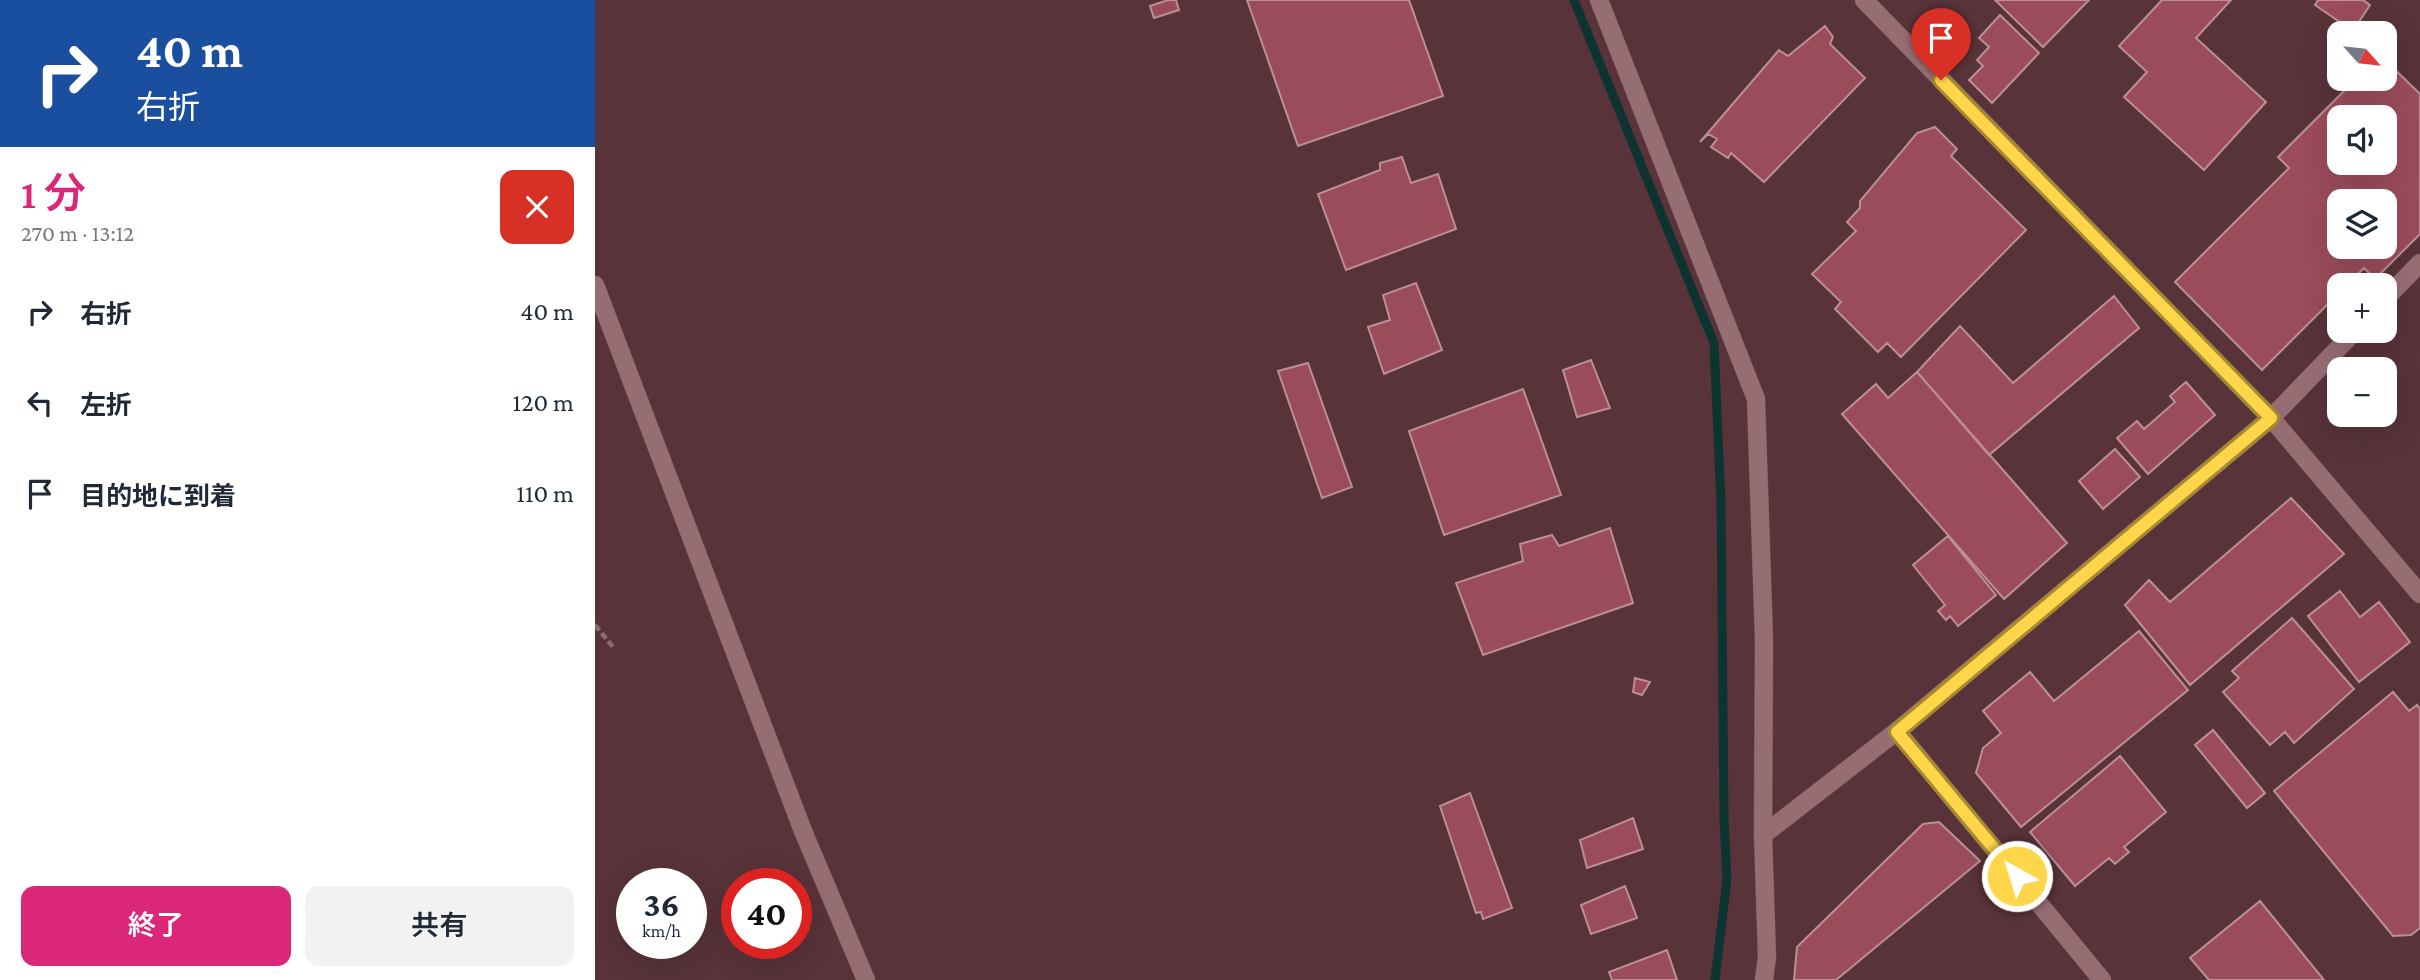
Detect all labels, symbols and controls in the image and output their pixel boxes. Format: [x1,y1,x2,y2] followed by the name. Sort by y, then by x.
[1911,8,1971,80] pin
[1922,19,1960,57] icon: arrive
[2327,21,2397,91] north arrow
[2327,21,2397,427] map controls
[136,23,243,78] text: 40 m
[21,28,112,119] icon: right
[136,89,200,125] text: 右折
[2327,105,2397,175] button: sound
[21,170,86,217] text: 1 分
[500,170,574,244] button: close
[2327,189,2397,259] button: layers
[21,220,134,246] text: 270 m · 13:12
[2327,273,2397,343] button: +
[21,293,59,331] icon: right
[520,297,574,326] text: 40 m
[80,300,132,329] text: 右折
[2327,357,2397,427] button: −
[21,384,59,422] icon: left
[513,388,574,417] text: 120 m
[80,391,132,420] text: 左折
[21,475,59,513] icon: arrive
[516,479,574,508] text: 110 m
[80,482,236,511] text: 目的地に到着
[1980,839,2054,913] position arrow
[721,868,812,959] speed limit sign: 40
[643,885,680,924] text: 36
[21,886,291,966] button: 終了
[305,886,574,966] button: 共有
[642,921,681,941] text: km/h

